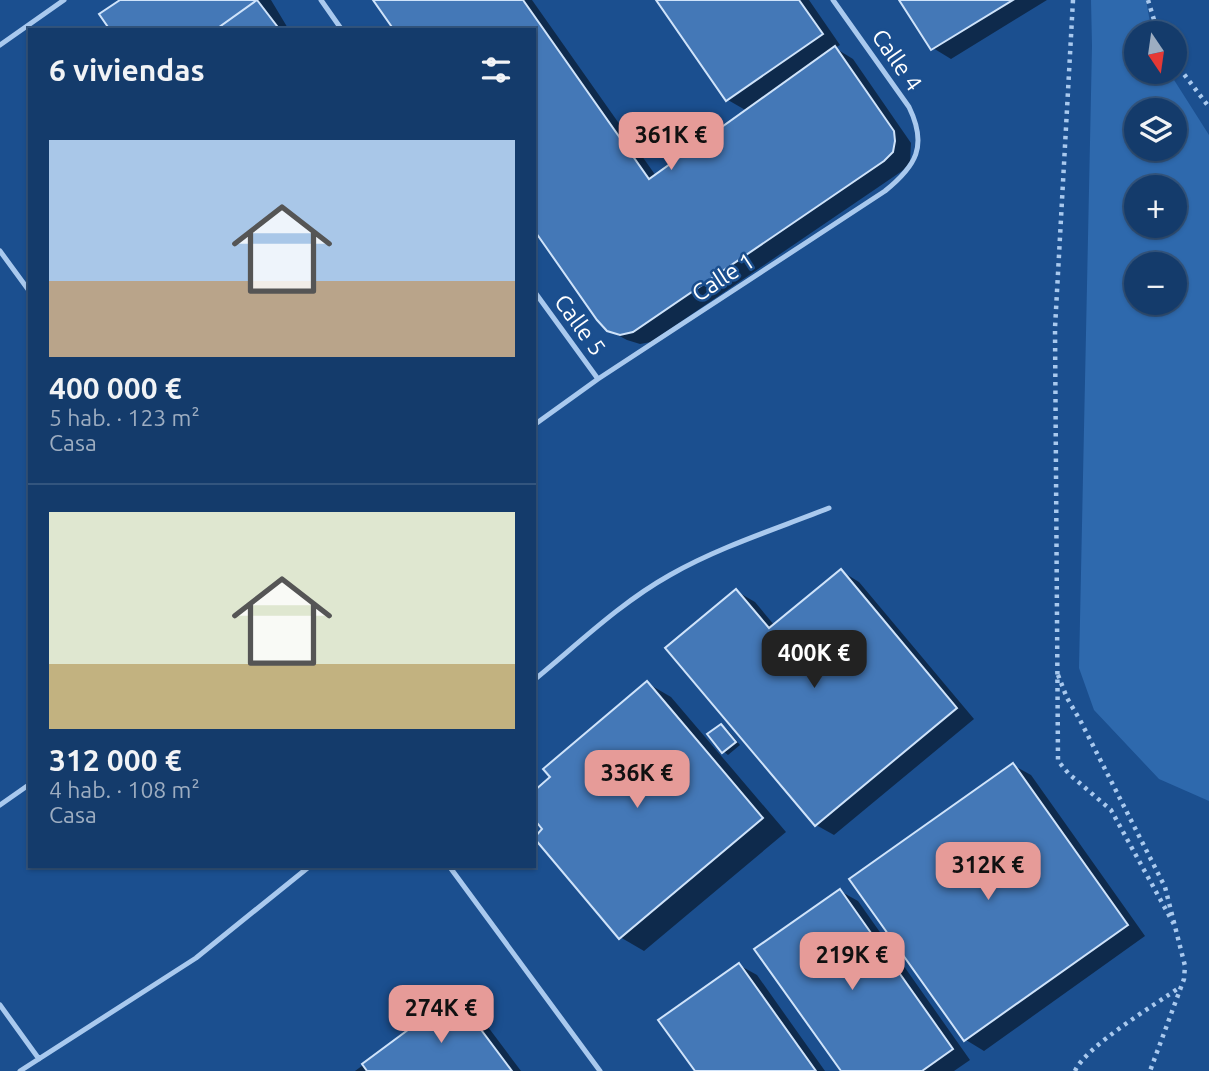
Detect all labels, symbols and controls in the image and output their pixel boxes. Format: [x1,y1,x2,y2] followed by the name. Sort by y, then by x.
[1124,21,1186,84] north arrow
[1124,21,1187,315] map controls
[867,24,927,95] street label: Calle 4
[477,51,515,89] icon: filters
[49,53,205,87] text: 6 viviendas
[1124,98,1187,161] button: layers
[614,113,728,172] pin: 361K €
[635,122,707,147] text: 361K €
[1124,175,1187,238] button: +
[219,186,345,312] icon: home
[687,247,758,306] street label: Calle 1
[1124,252,1187,315] button: −
[550,289,611,360] street label: Calle 5
[49,371,182,405] text: 400 000 €
[49,405,200,430] text: 5 hab. · 123 m²
[49,430,97,455] text: Casa
[219,558,345,684] icon: home
[757,630,871,690] pin: 400K €
[778,640,850,665] text: 400K €
[49,743,182,777] text: 312 000 €
[580,750,694,810] pin: 336K €
[601,760,673,785] text: 336K €
[49,777,200,802] text: 4 hab. · 108 m²
[49,802,97,827] text: Casa
[931,842,1045,902] pin: 312K €
[952,852,1024,877] text: 312K €
[795,932,909,992] pin: 219K €
[816,942,888,967] text: 219K €
[384,986,498,1045] pin: 274K €
[405,995,477,1020] text: 274K €

